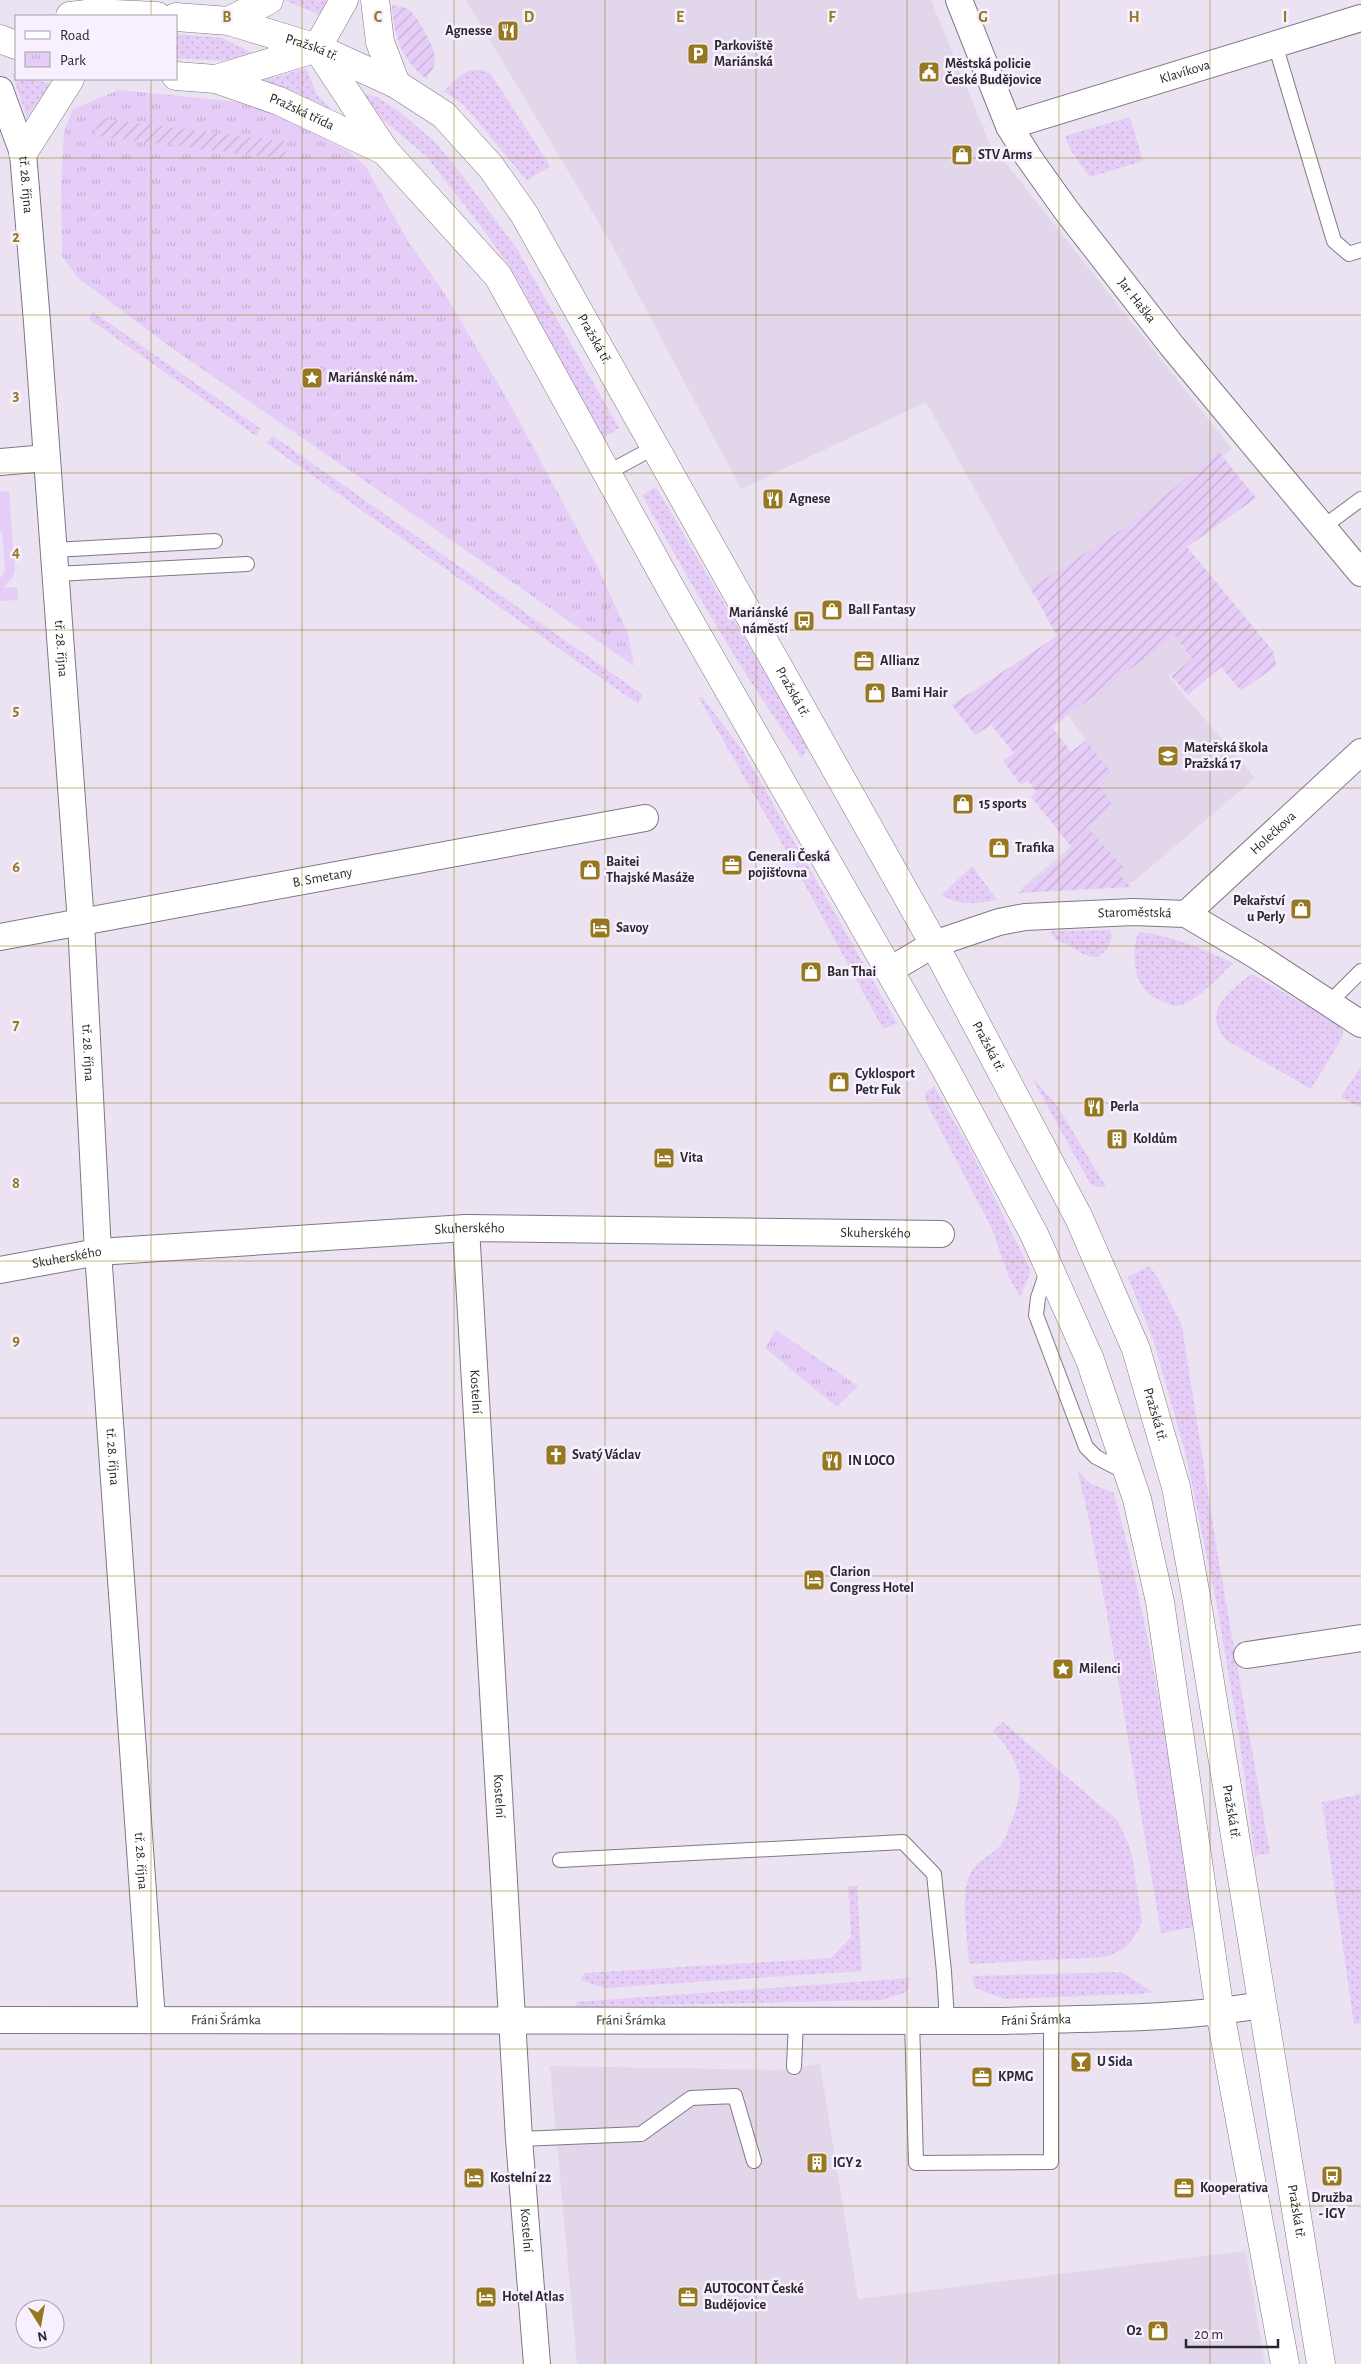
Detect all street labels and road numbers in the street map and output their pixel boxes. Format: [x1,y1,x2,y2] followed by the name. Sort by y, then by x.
[284,32,340,64] street label: Pražská tř.
[1158,58,1212,86] street label: Klavíkova
[267,91,337,133] street label: Pražská třída
[16,156,35,214] street label: tř. 28. října
[1115,275,1159,326] street label: Jar. Haška
[575,312,614,366] street label: Pražská tř.
[52,619,70,678] street label: tř. 28. října
[773,665,812,719] street label: Pražská tř.
[1248,808,1299,857] street label: Holečkova
[292,865,354,890] street label: B. Smetany
[1098,905,1172,921] street label: Staroměstská
[969,1019,1007,1074] street label: Pražská tř.
[79,1024,96,1082] street label: tř. 28. října
[434,1221,505,1237] street label: Skuherského
[840,1226,911,1241] street label: Skuherského
[31,1245,102,1271] street label: Skuherského
[467,1369,484,1415] street label: Kostelní
[1141,1386,1169,1443] street label: Pražská tř.
[103,1428,121,1486] street label: tř. 28. října
[491,1774,507,1819] street label: Kostelní
[1220,1784,1242,1840] street label: Pražská tř.
[132,1832,150,1890] street label: tř. 28. října
[191,2011,262,2027] street label: Fráni Šrámka
[1001,2011,1072,2028] street label: Fráni Šrámka
[596,2012,667,2028] street label: Fráni Šrámka
[1285,2183,1308,2240] street label: Pražská tř.
[518,2208,535,2253] street label: Kostelní

